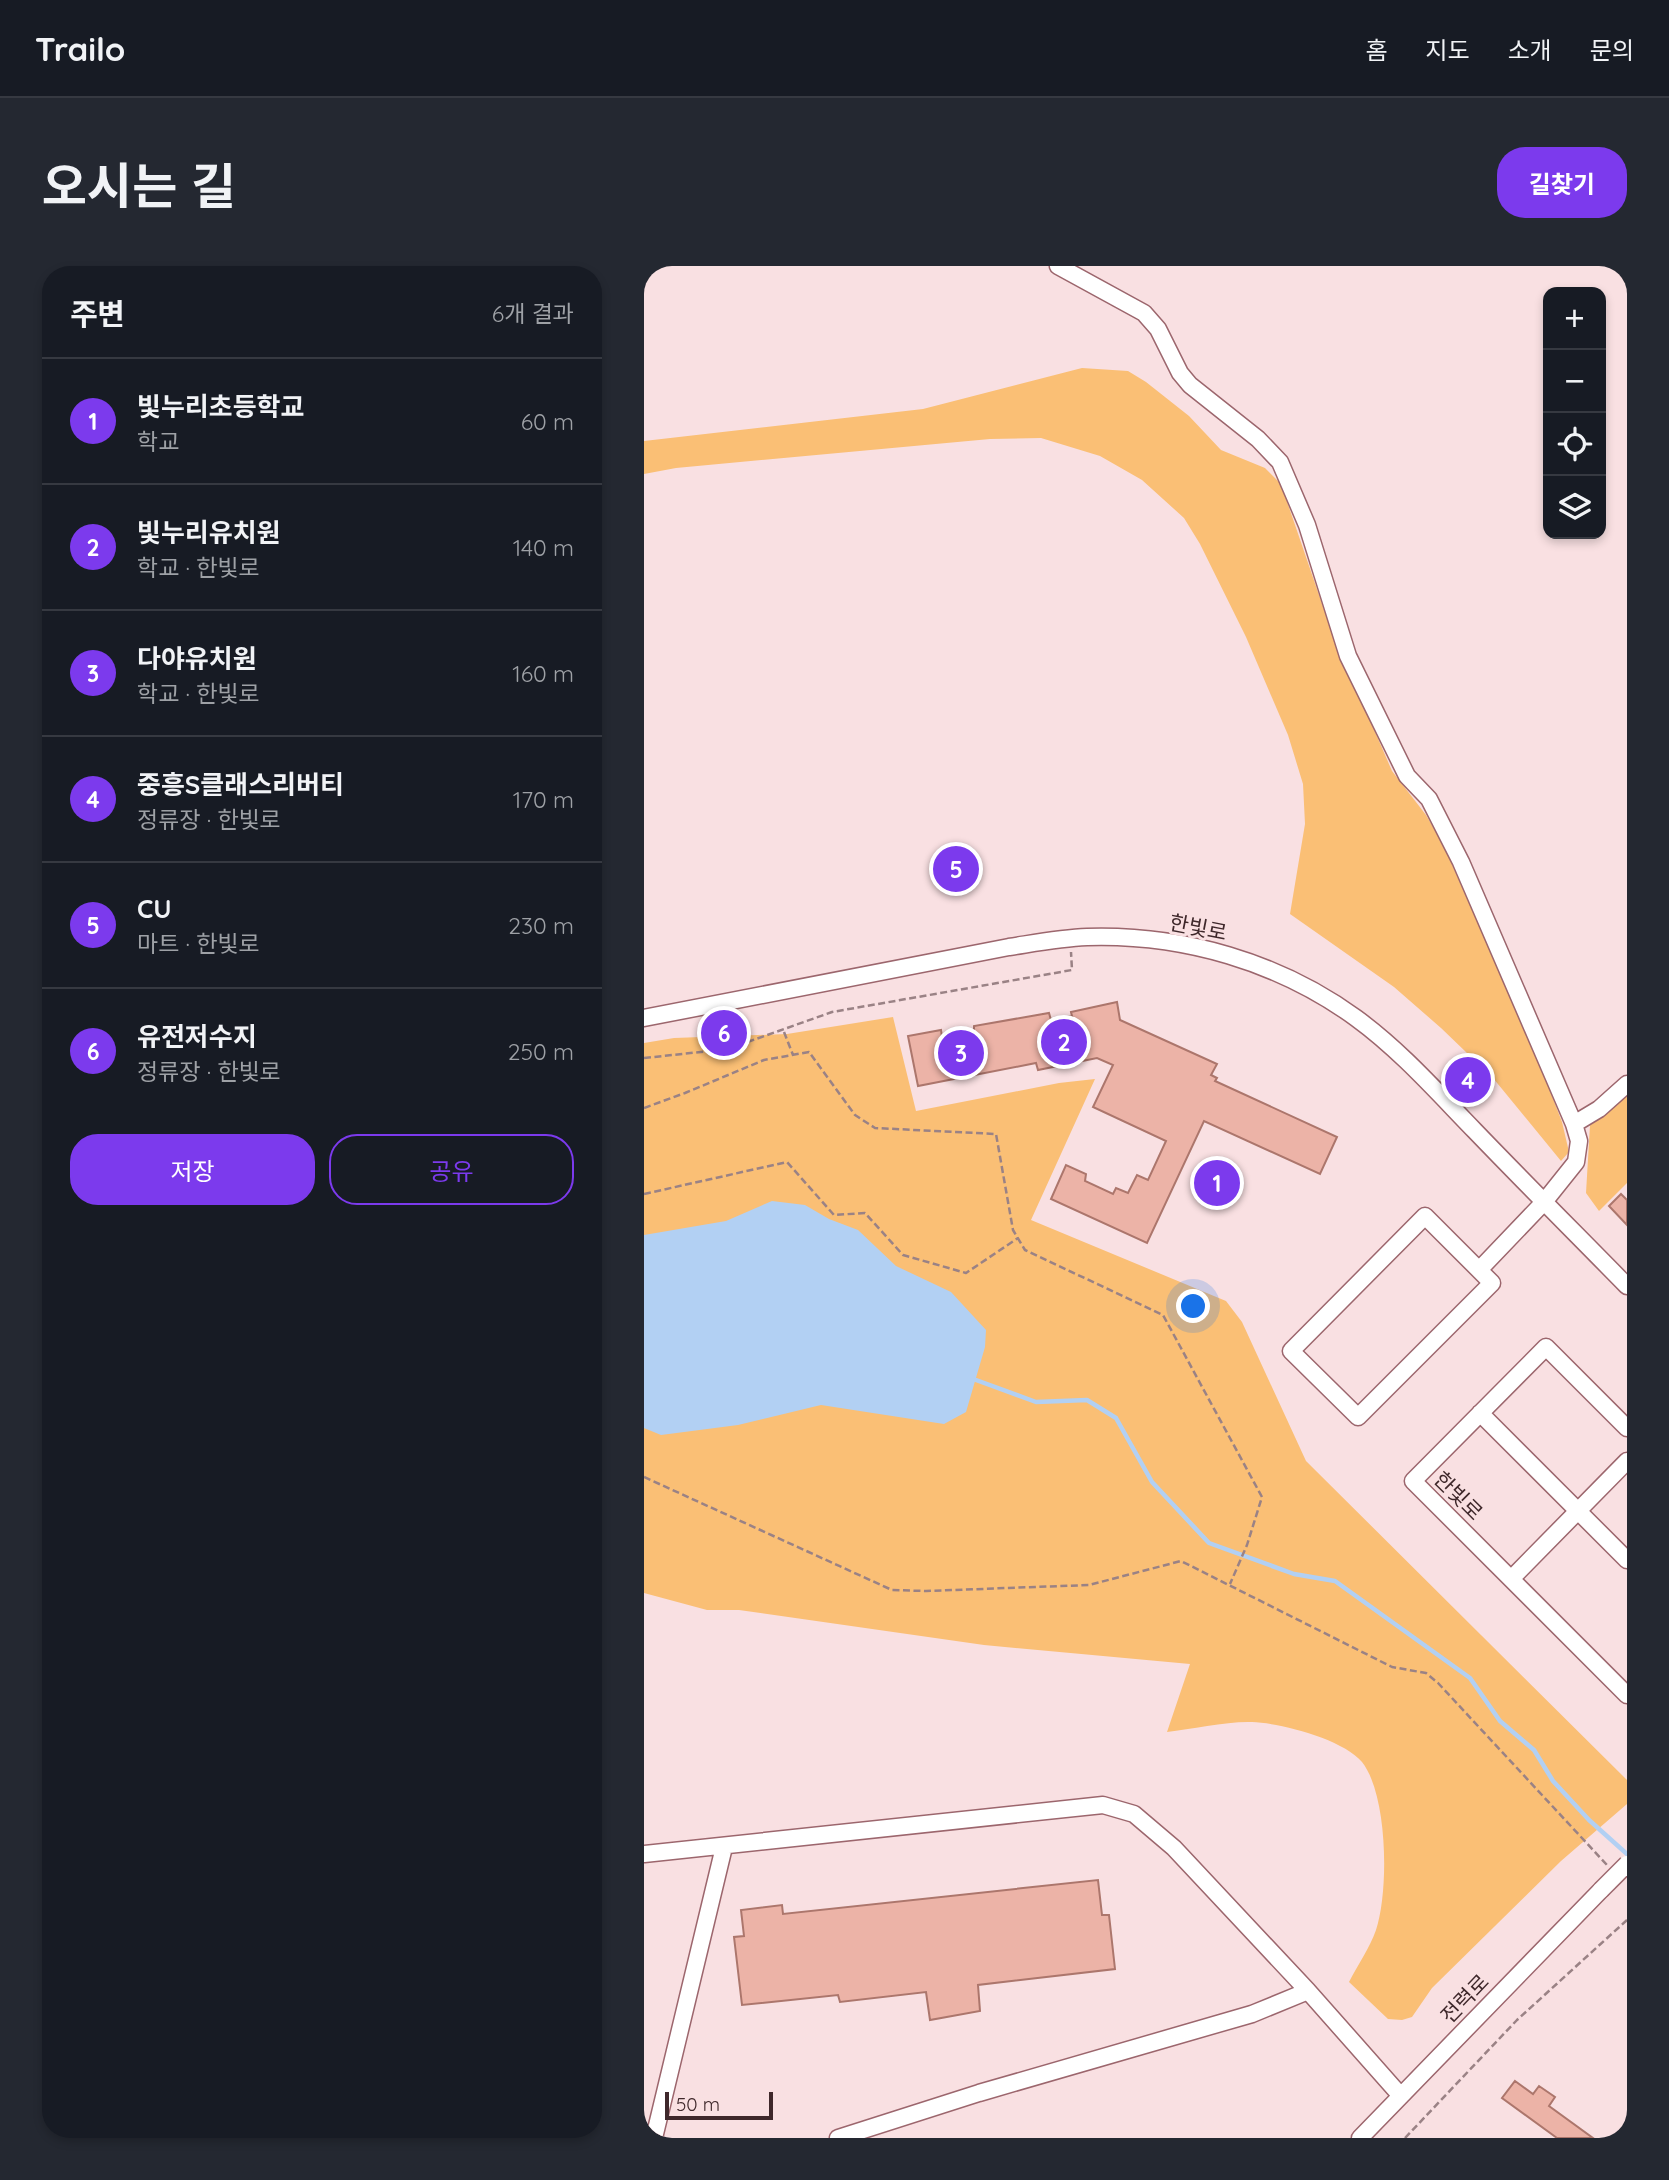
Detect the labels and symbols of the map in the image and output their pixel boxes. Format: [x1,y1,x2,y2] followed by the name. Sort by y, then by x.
[933,843,979,895] pin: 5
[1167,909,1229,945] street label: 한빛로
[701,1007,747,1059] pin: 6
[1041,1016,1087,1068] pin: 2
[938,1027,984,1079] pin: 3
[1445,1054,1491,1106] pin: 4
[1194,1157,1240,1209] pin: 1
[1176,1289,1210,1323] your location
[1429,1466,1488,1525] street label: 한빛로
[1435,1968,1494,2028] street label: 전력로
[665,2089,774,2121] scale bar

